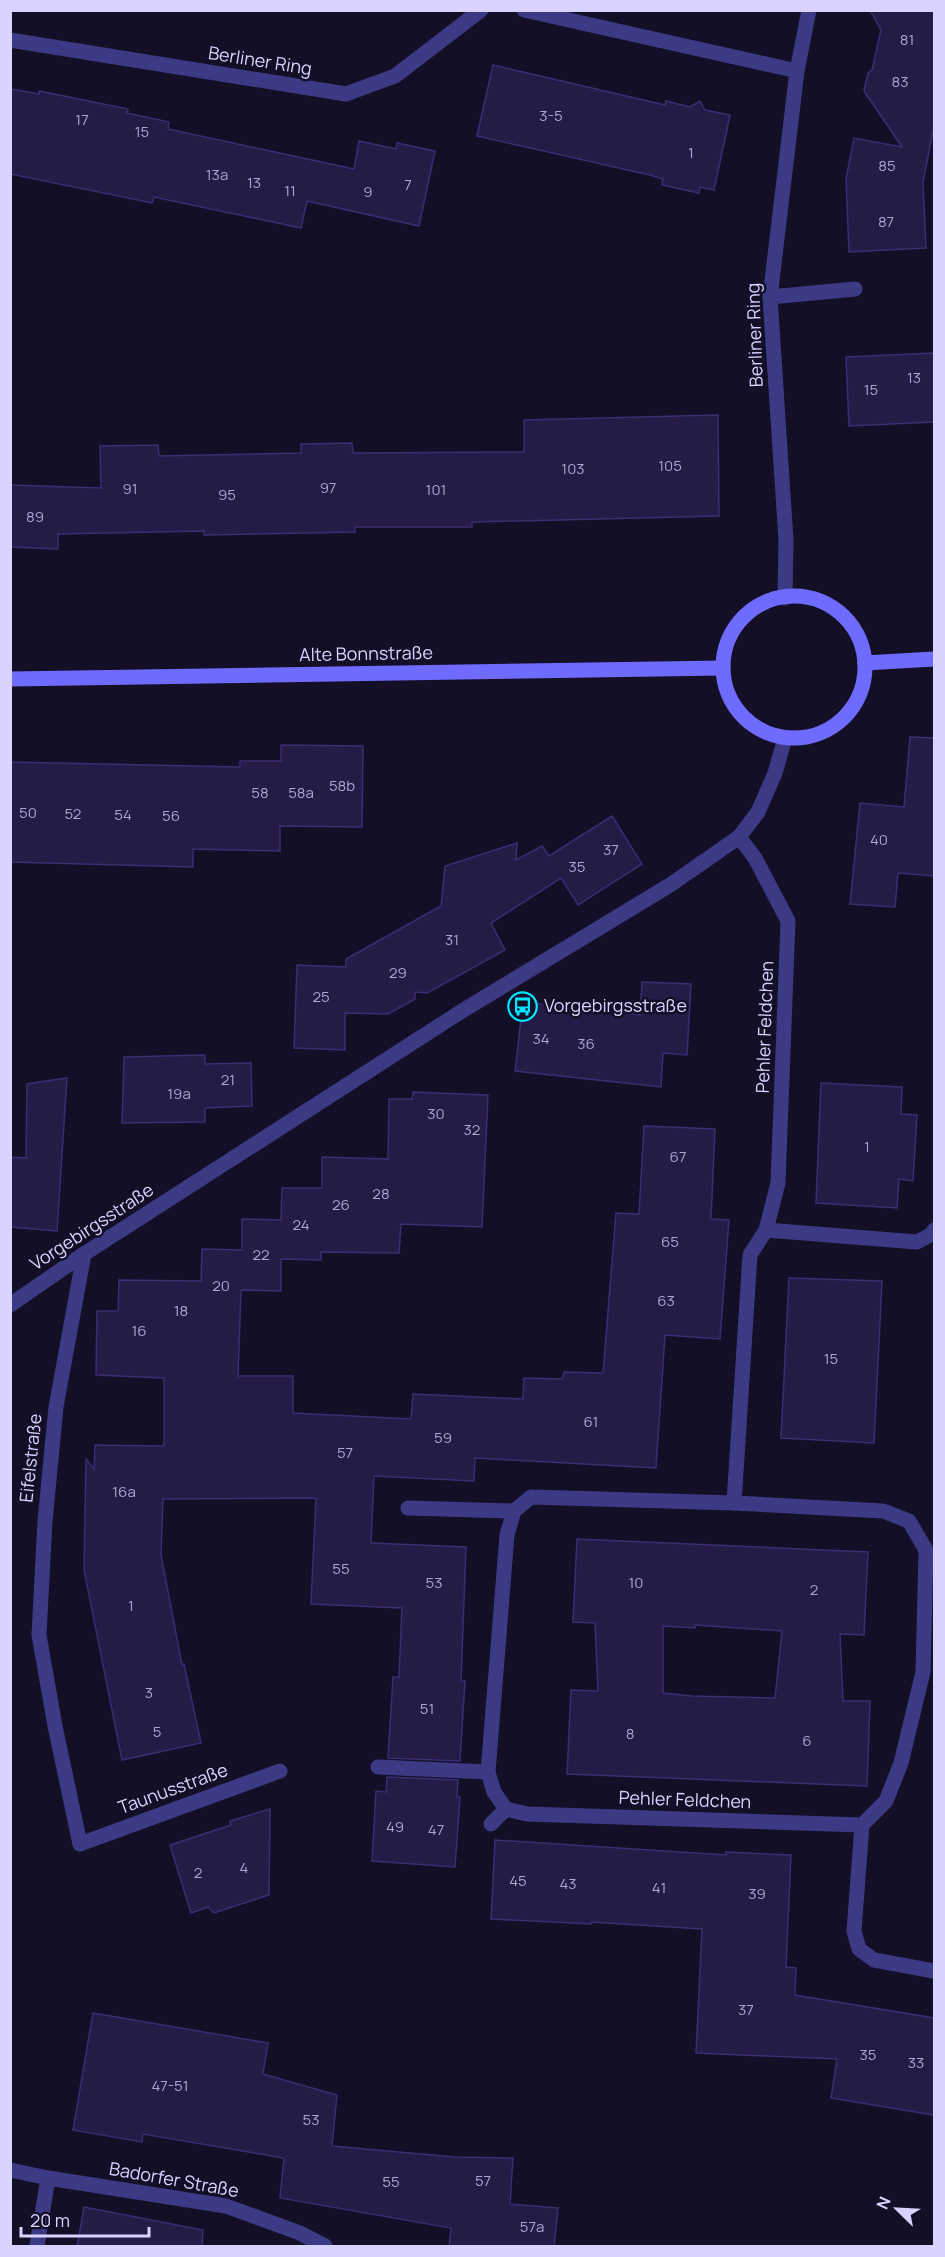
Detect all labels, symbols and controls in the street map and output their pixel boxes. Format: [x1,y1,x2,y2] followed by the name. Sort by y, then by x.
[900,29,914,50] house number: 81
[207,40,314,80] street label: Berliner Ring
[891,71,909,92] house number: 83
[539,105,563,126] house number: 3-5
[75,109,89,130] house number: 17
[135,121,149,142] house number: 15
[688,142,694,163] house number: 1
[878,155,896,176] house number: 85
[206,164,228,185] house number: 13a
[247,172,261,193] house number: 13
[404,174,412,195] house number: 7
[284,180,296,201] house number: 11
[363,181,373,202] house number: 9
[878,211,894,232] house number: 87
[740,282,768,388] street label: Berliner Ring
[907,367,921,388] house number: 13
[864,379,878,400] house number: 15
[658,455,682,476] house number: 105
[561,458,585,479] house number: 103
[320,477,336,498] house number: 97
[122,478,138,499] house number: 91
[426,479,446,500] house number: 101
[218,484,236,505] house number: 95
[26,506,44,527] house number: 89
[299,640,433,666] street label: Alte Bonnstraße
[329,775,355,796] house number: 58b
[251,782,269,803] house number: 58
[288,782,314,803] house number: 58a
[19,802,37,823] house number: 50
[65,803,81,824] house number: 52
[114,804,132,825] house number: 54
[162,805,180,826] house number: 56
[870,829,888,850] house number: 40
[603,839,619,860] house number: 37
[569,856,585,877] house number: 35
[445,929,459,950] house number: 31
[750,960,778,1094] street label: Pehler Feldchen
[389,962,407,983] house number: 29
[312,986,330,1007] house number: 25
[507,990,539,1022] bus stop icon: Vorgebirgsstraße
[544,993,687,1017] place label: Vorgebirgsstraße
[532,1028,550,1049] house number: 34
[577,1033,595,1054] house number: 36
[221,1069,235,1090] house number: 21
[167,1083,191,1104] house number: 19a
[427,1103,445,1124] house number: 30
[464,1119,480,1140] house number: 32
[864,1136,870,1157] house number: 1
[670,1146,686,1167] house number: 67
[25,1177,158,1275] street label: Vorgebirgsstraße
[372,1183,390,1204] house number: 28
[332,1194,350,1215] house number: 26
[292,1214,310,1235] house number: 24
[661,1231,679,1252] house number: 65
[252,1244,270,1265] house number: 22
[212,1275,230,1296] house number: 20
[657,1290,675,1311] house number: 63
[174,1300,188,1321] house number: 18
[131,1320,147,1341] house number: 16
[824,1348,838,1369] house number: 15
[584,1411,598,1432] house number: 61
[13,1412,47,1504] street label: Eifelstraße
[434,1427,452,1448] house number: 59
[337,1442,353,1463] house number: 57
[112,1481,136,1502] house number: 16a
[332,1558,350,1579] house number: 55
[426,1572,442,1593] house number: 53
[629,1572,644,1593] house number: 10
[810,1579,818,1600] house number: 2
[128,1595,134,1616] house number: 1
[145,1682,153,1703] house number: 3
[420,1698,434,1719] house number: 51
[153,1721,161,1742] house number: 5
[626,1723,634,1744] house number: 8
[802,1730,812,1751] house number: 6
[114,1757,231,1819] street label: Taunusstraße
[618,1785,752,1813] street label: Pehler Feldchen
[386,1816,404,1837] house number: 49
[428,1819,444,1840] house number: 47
[240,1857,249,1878] house number: 4
[194,1862,202,1883] house number: 2
[509,1870,527,1891] house number: 45
[559,1873,577,1894] house number: 43
[652,1877,666,1898] house number: 41
[748,1883,766,1904] house number: 39
[738,1999,754,2020] house number: 37
[860,2044,876,2065] house number: 35
[908,2052,924,2073] house number: 33
[151,2075,189,2096] house number: 47-51
[303,2109,319,2130] house number: 53
[107,2156,241,2202] street label: Badorfer Straße
[475,2170,491,2191] house number: 57
[382,2171,400,2192] house number: 55
[867,2179,927,2239] north arrow
[871,2193,896,2213] text: N
[21,2200,148,2238] scale bar
[30,2208,70,2232] text: 20 m
[520,2216,544,2237] house number: 57a

